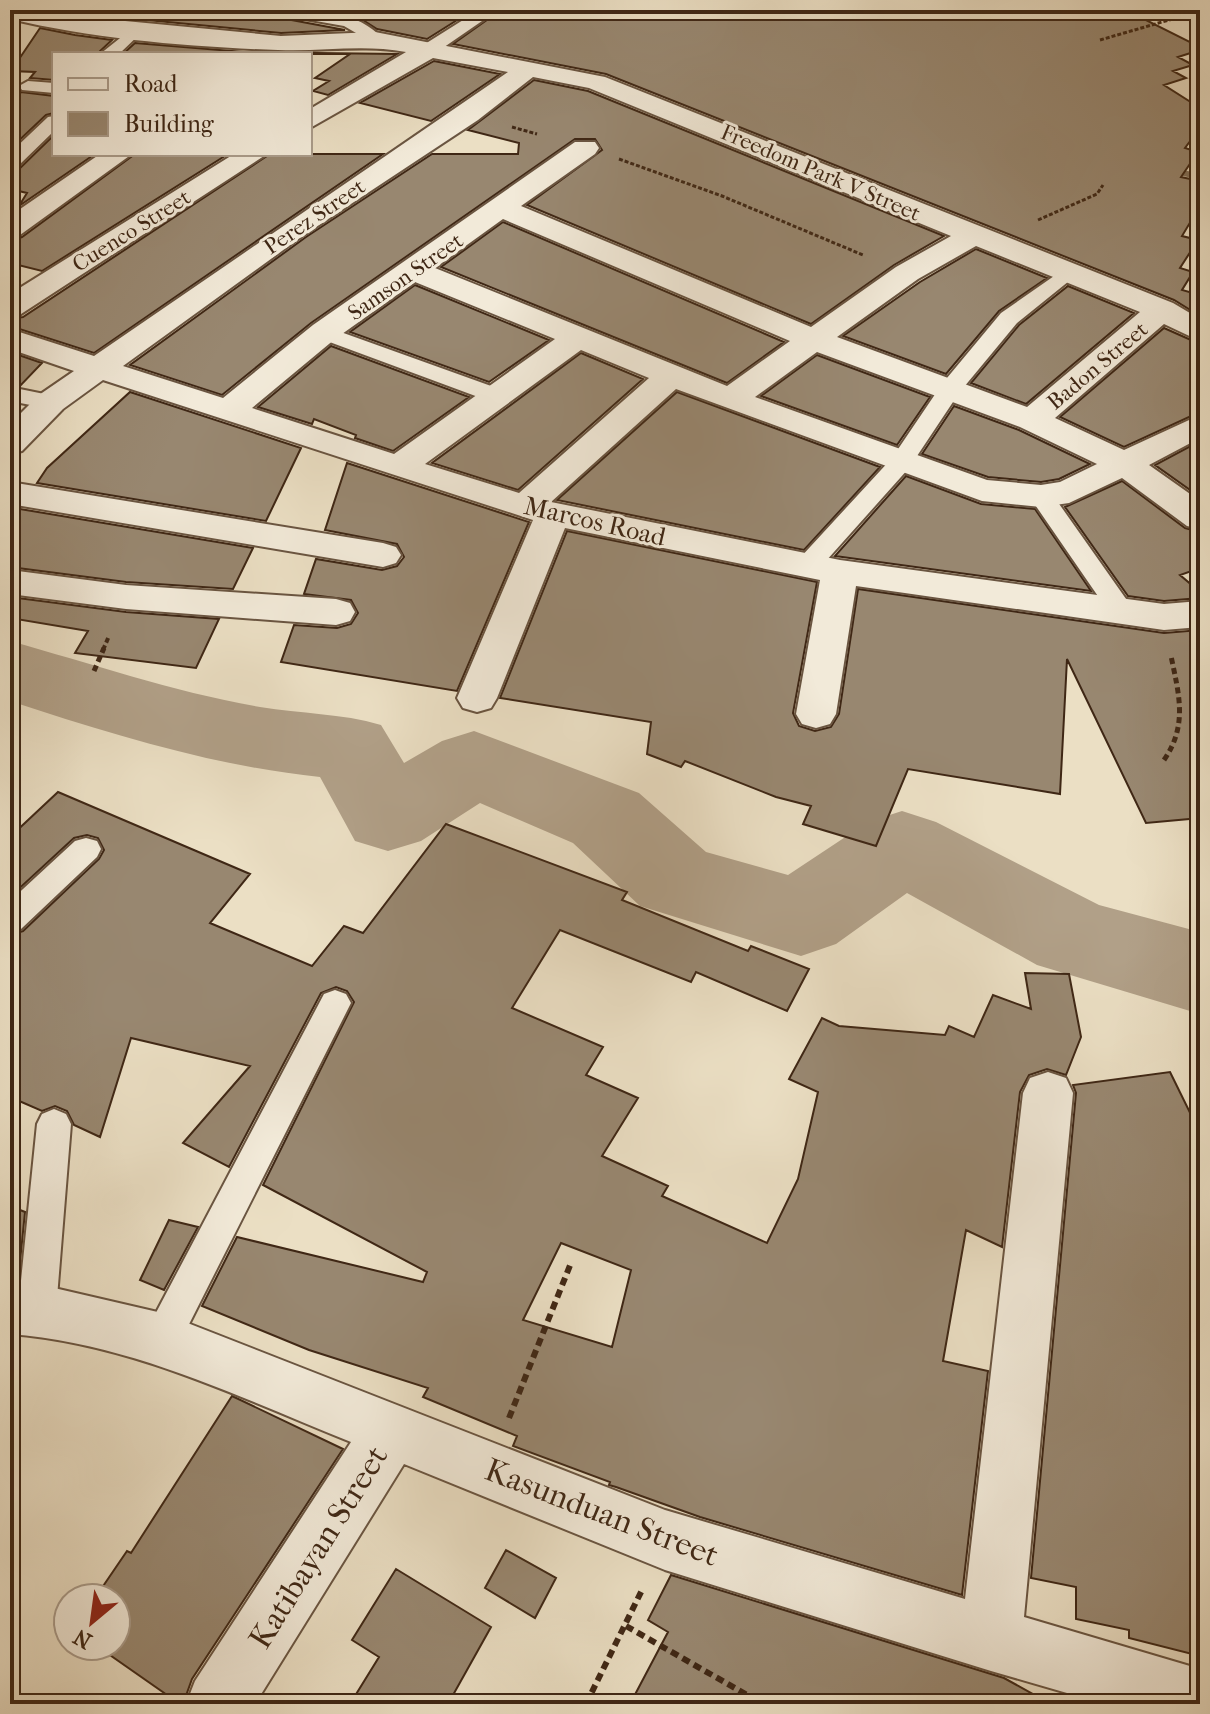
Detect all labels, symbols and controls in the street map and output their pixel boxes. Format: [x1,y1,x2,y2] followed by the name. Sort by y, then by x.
[52,52,312,156] legend
[124,70,178,98] text: Road
[124,110,215,138] text: Building
[717,119,925,227] street label: Freedom Park V Street
[259,173,370,260] street label: Perez Street
[68,184,196,277] street label: Cuenco Street
[343,228,468,326] street label: Samson Street
[1042,316,1153,415] street label: Badon Street
[521,490,670,553] street label: Marcos Road
[241,1439,396,1655] street label: Katibayan Street
[480,1451,724,1574] street label: Kasunduan Street
[52,1582,132,1662] north arrow
[69,1623,96,1654] text: N

